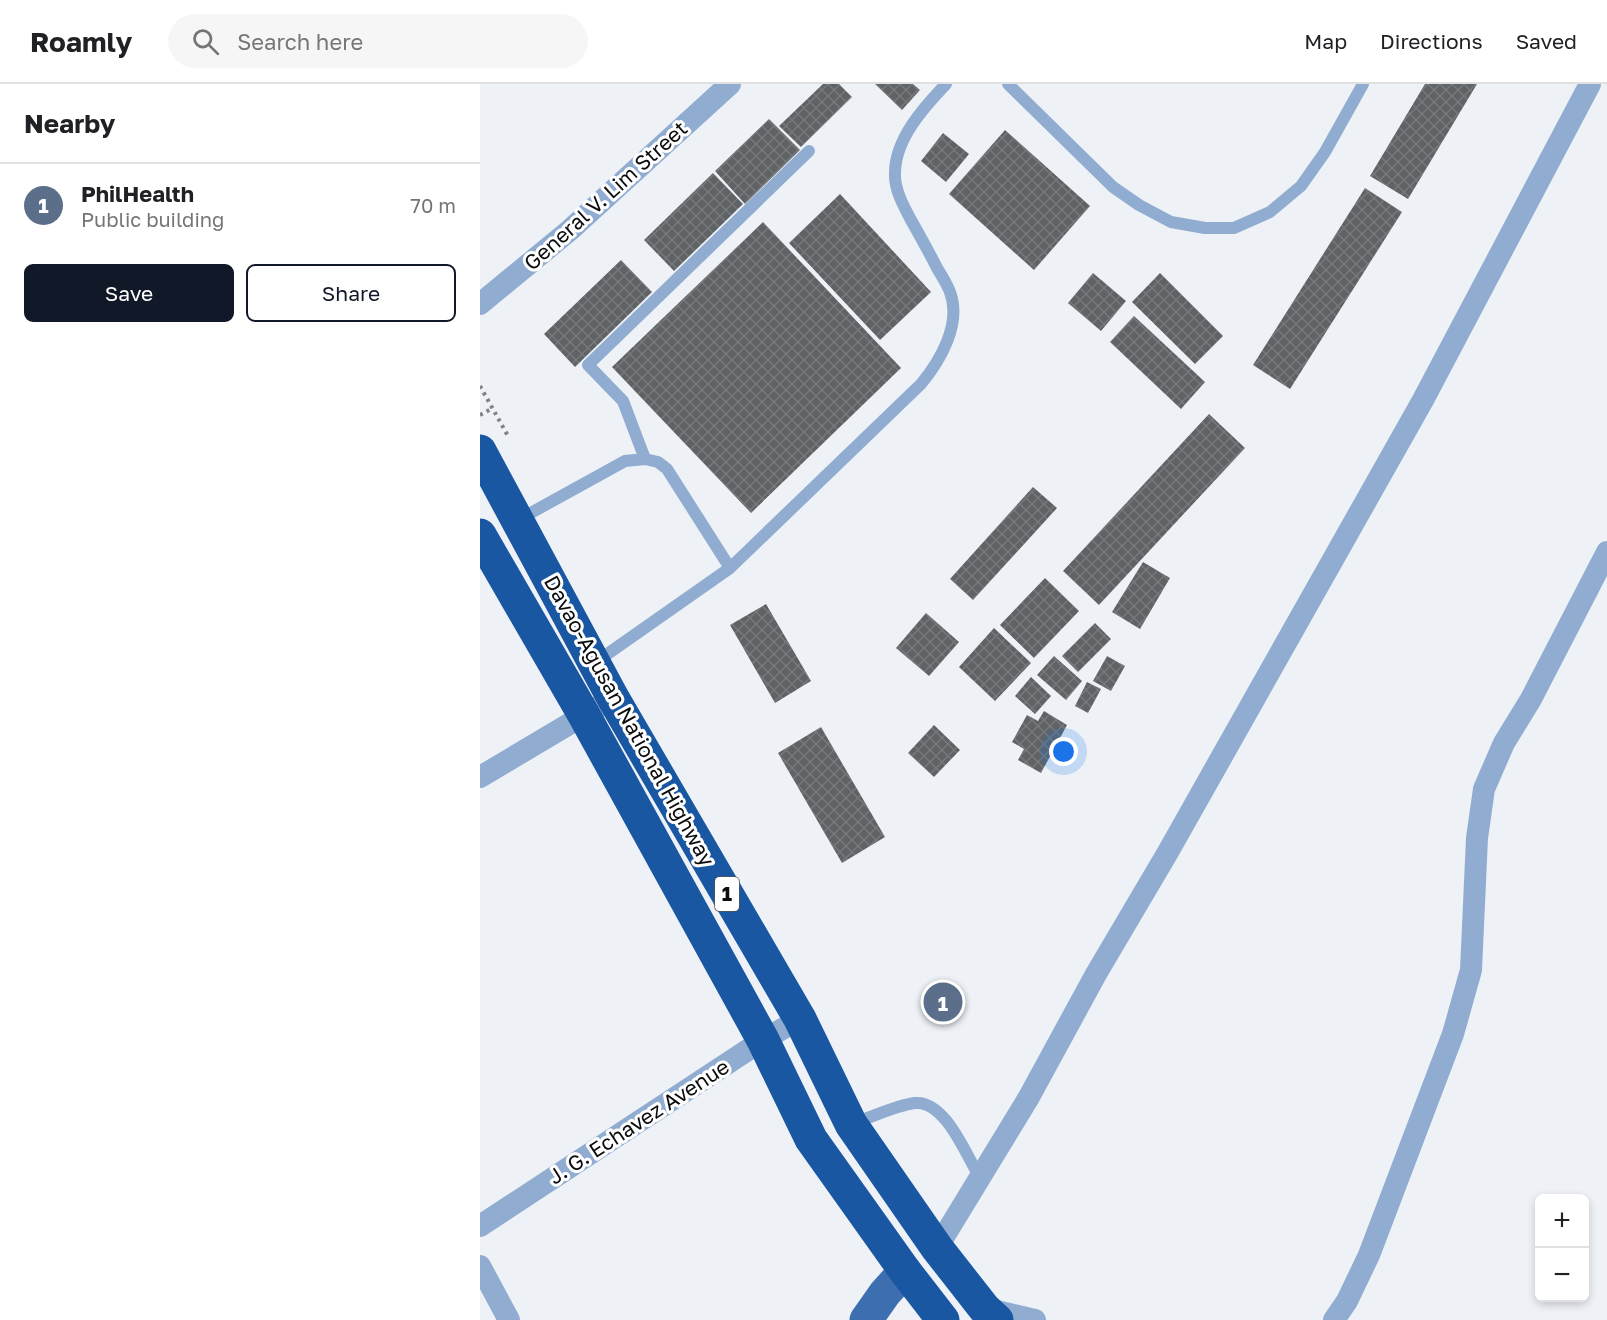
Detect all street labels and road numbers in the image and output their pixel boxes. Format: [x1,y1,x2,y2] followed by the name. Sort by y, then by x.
[518,115,692,275] street label: General V. Lim Street
[539,571,721,871] street label: Davao-Agusan National Highway
[715,877,739,911] road number: 1
[543,1053,734,1189] street label: J. G. Echavez Avenue

